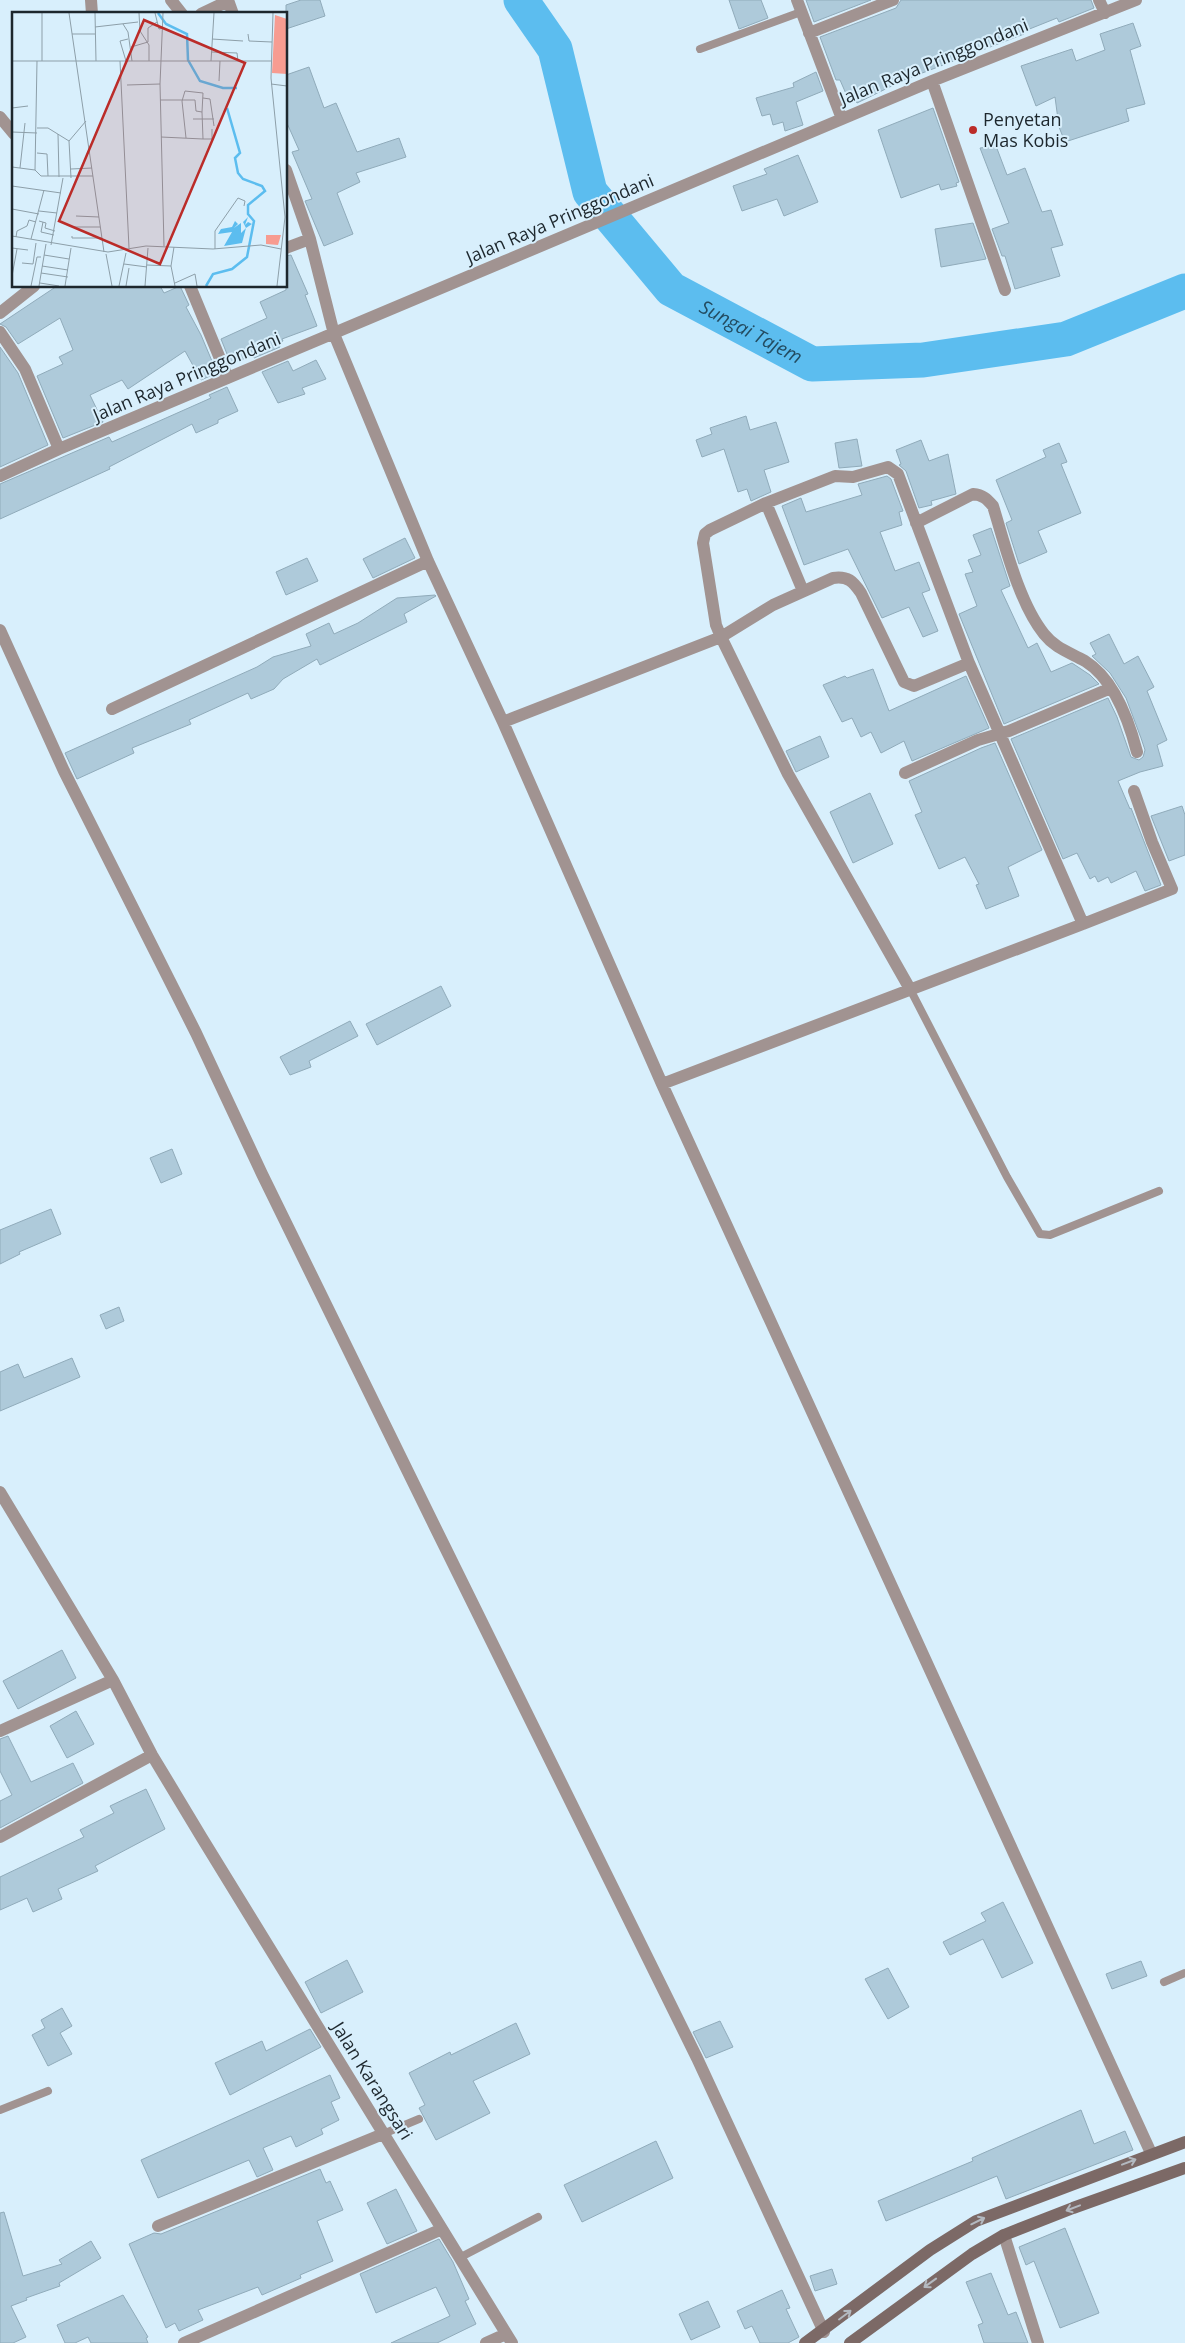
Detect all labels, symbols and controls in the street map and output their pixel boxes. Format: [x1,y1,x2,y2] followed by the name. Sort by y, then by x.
[12,12,288,288] inset map
[834,12,1032,111] street label: Jalan Raya Pringgondani
[983,107,1068,152] place label: Penyetan Mas Kobis
[967,124,979,136] marker: Penyetan Mas Kobis
[460,168,657,269] street label: Jalan Raya Pringgondani
[695,294,807,370] water label: Sungai Tajem
[87,326,284,427] street label: Jalan Raya Pringgondani
[326,2015,419,2144] street label: Jalan Karangsari
[1121,2157,1136,2166] one-way arrow
[1066,2204,1081,2213] one-way arrow
[970,2216,985,2226] one-way arrow
[923,2278,937,2288] one-way arrow
[838,2310,852,2320] one-way arrow

